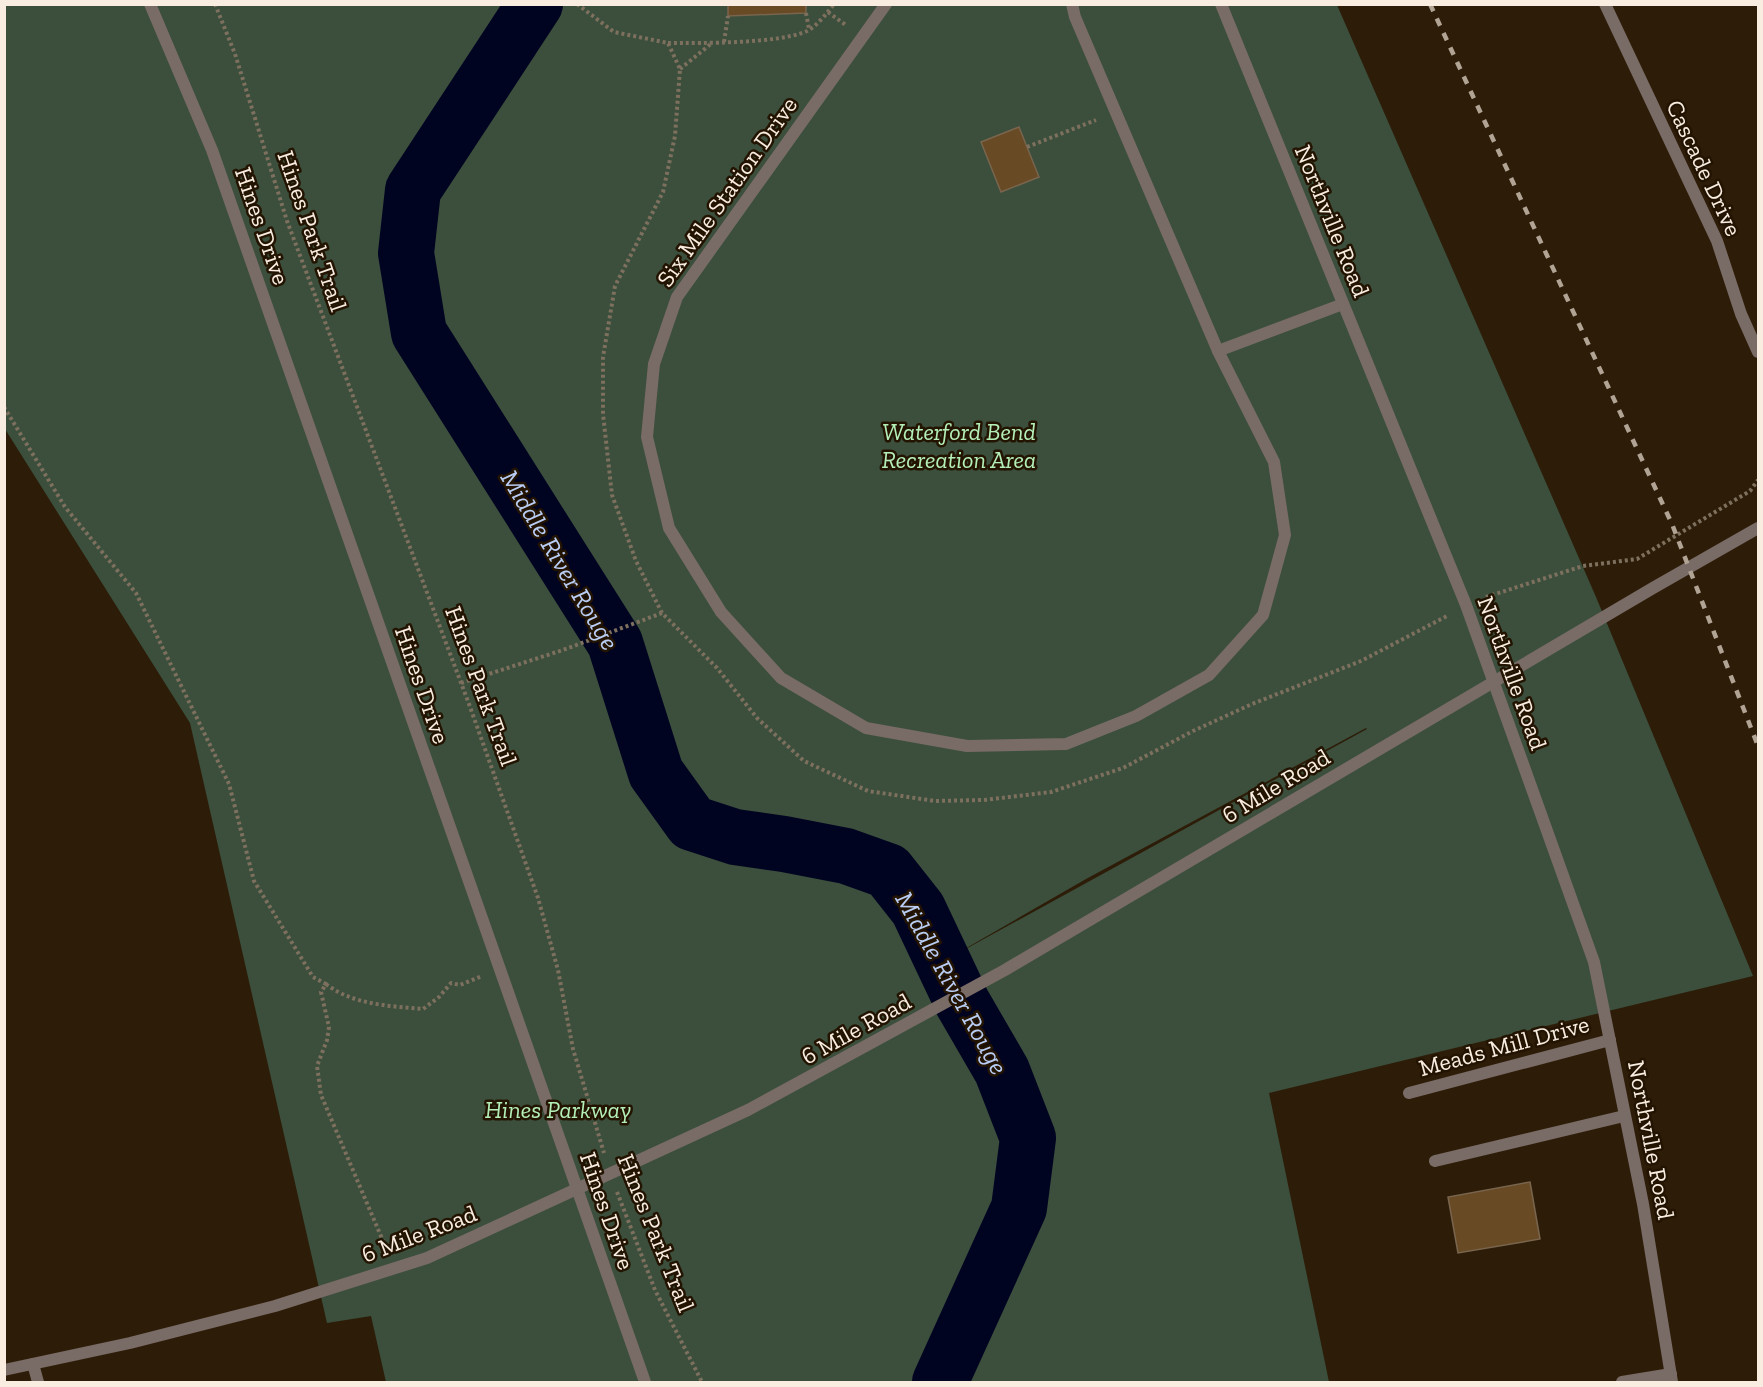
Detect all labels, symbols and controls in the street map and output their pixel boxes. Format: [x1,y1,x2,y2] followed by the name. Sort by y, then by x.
[650,91,803,292] street label: Six Mile Station Drive
[1660,95,1749,240] street label: Cascade Drive
[1289,141,1376,301] street label: Northville Road
[271,147,353,315] street label: Hines Park Trail
[229,163,296,288] street label: Hines Drive
[882,417,1036,474] park label: Waterford Bend Recreation Area
[494,464,626,656] water label: Middle River Rouge
[1471,592,1554,754] street label: Northville Road
[439,602,524,770] street label: Hines Park Trail
[389,622,456,747] street label: Hines Drive
[1217,742,1335,829] street label: 6 Mile Road
[889,886,1015,1080] water label: Middle River Rouge
[796,987,916,1071] street label: 6 Mile Road
[1415,1009,1592,1082] street label: Meads Mill Drive
[1622,1058,1681,1222] street label: Northville Road
[485,1095,631,1124] park label: Hines Parkway
[574,1148,641,1273] street label: Hines Drive
[612,1150,701,1316] street label: Hines Park Trail
[357,1198,480,1269] street label: 6 Mile Road

